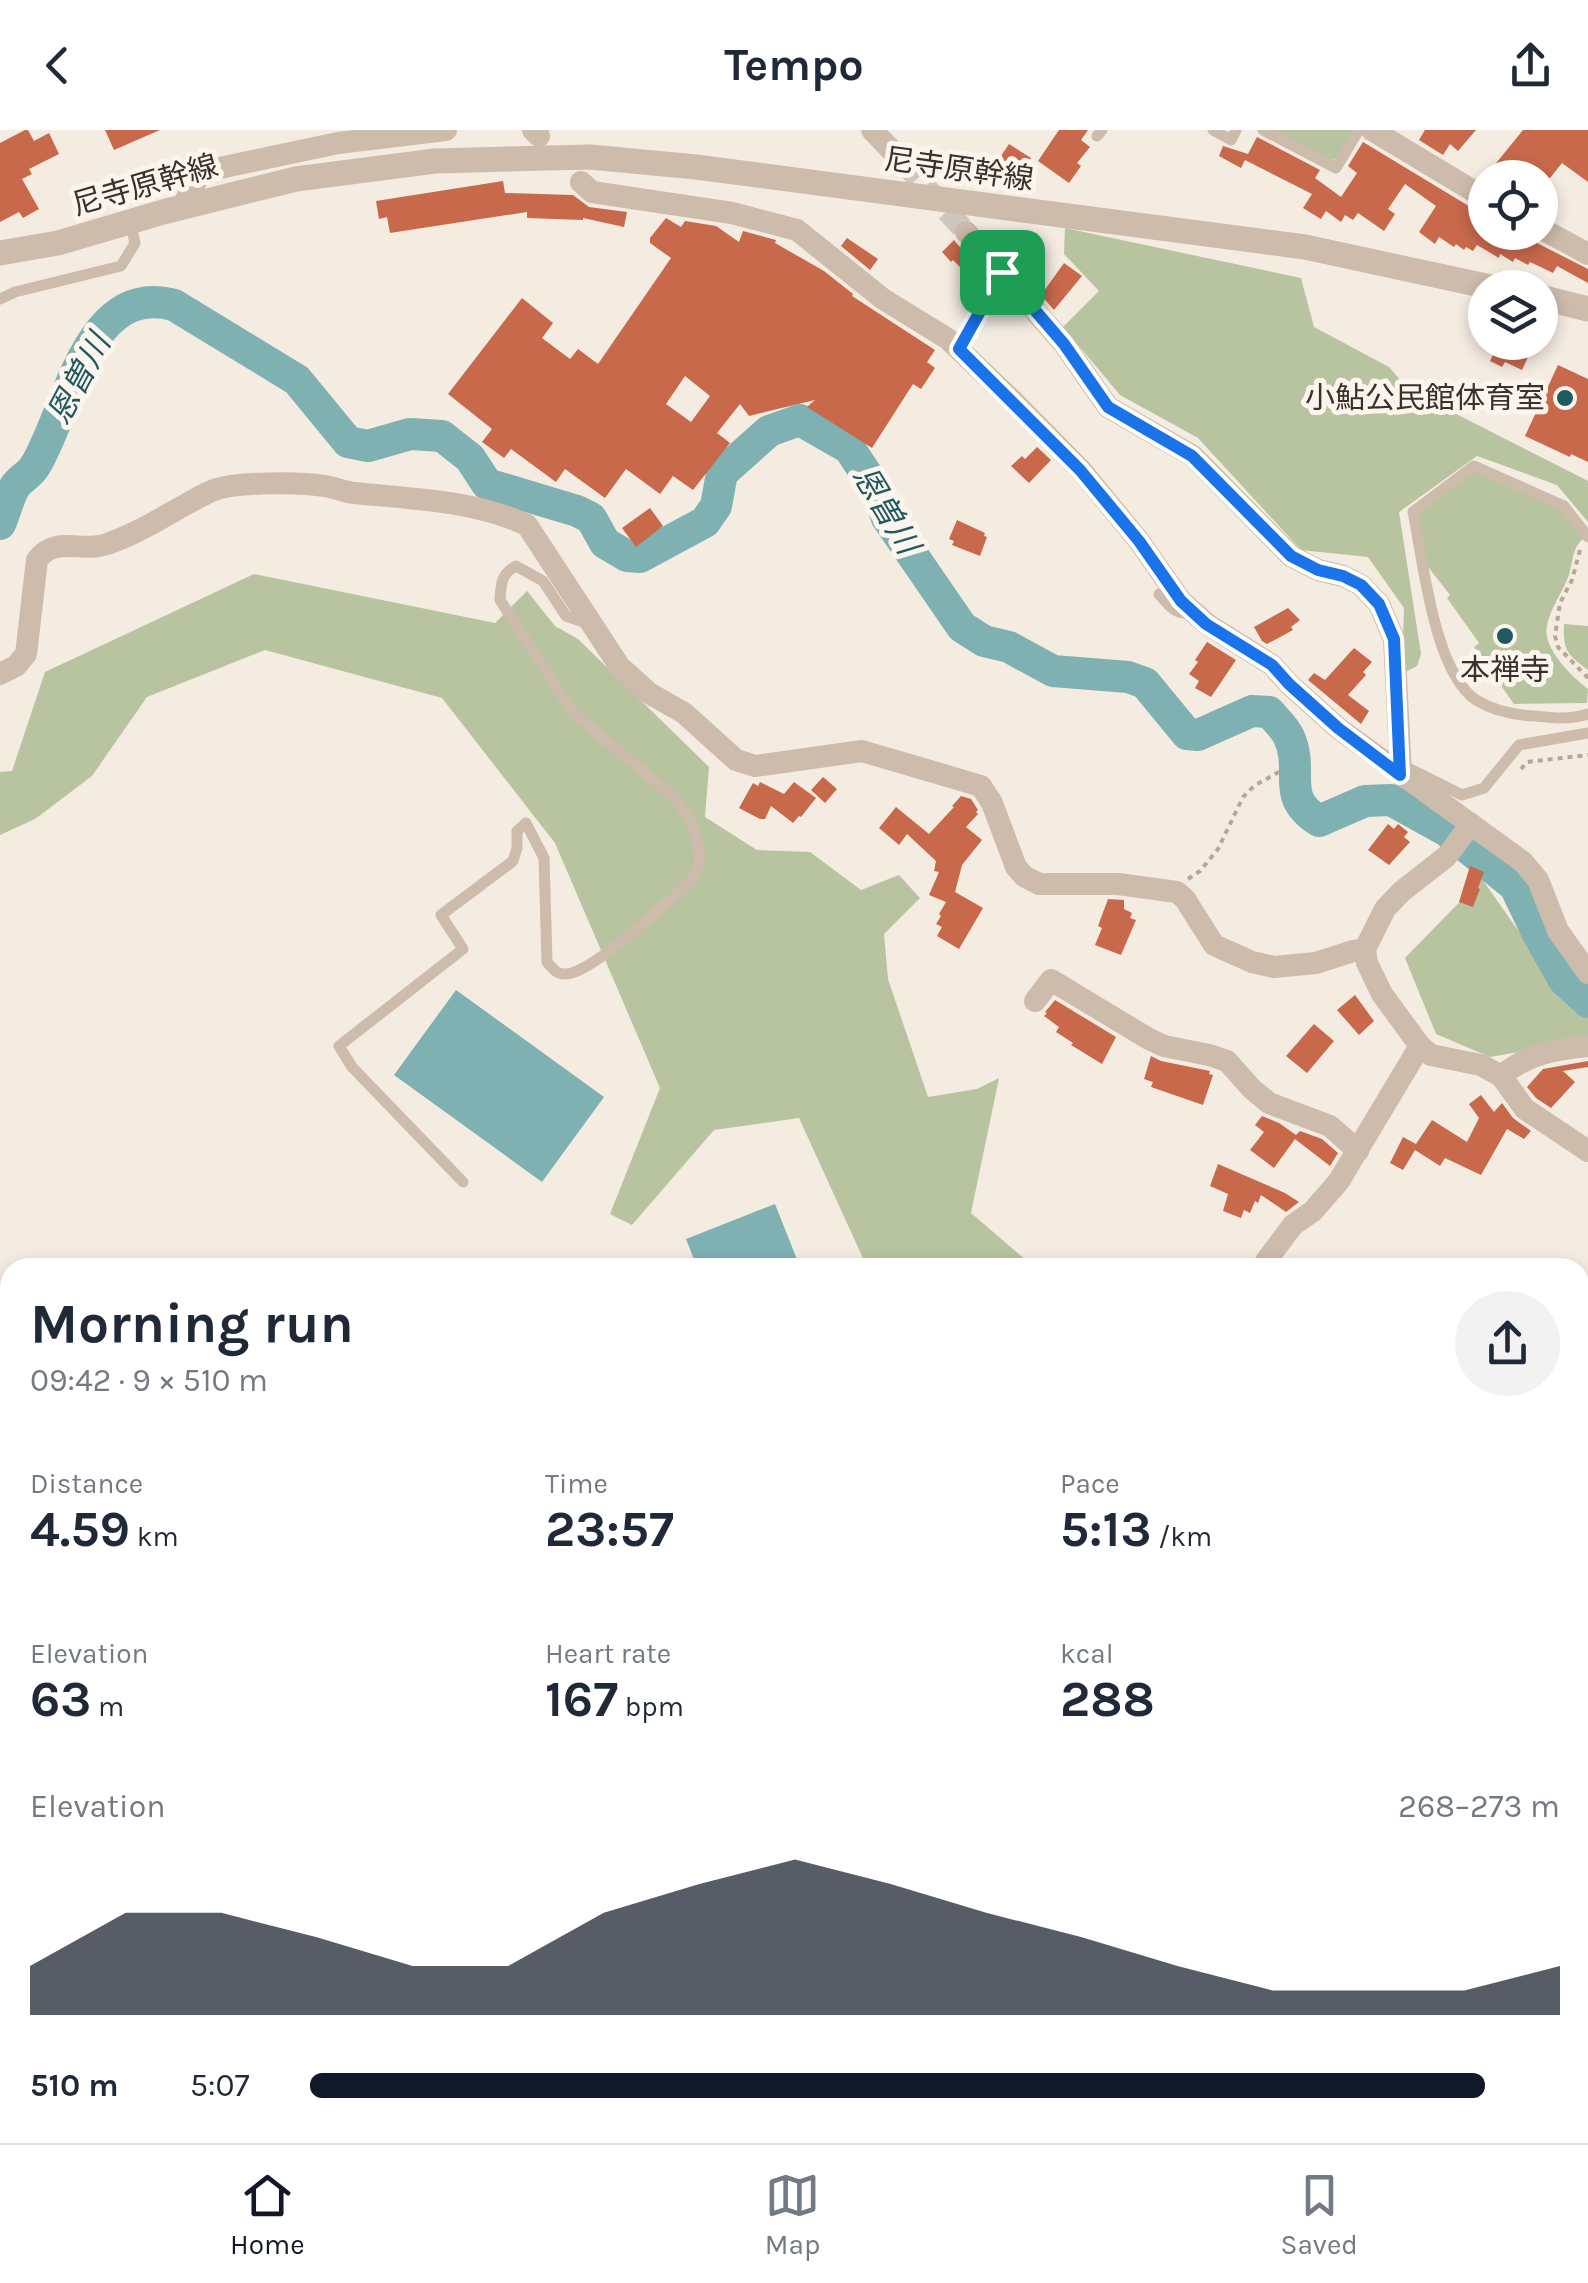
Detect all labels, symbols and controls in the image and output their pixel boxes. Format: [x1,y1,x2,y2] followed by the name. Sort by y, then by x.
[30,38,85,93] icon: back
[1503,38,1558,93] icon: share
[724,39,864,91] text: Tempo
[882,141,1036,197] street label: 尼寺原幹線
[68,147,222,223] street label: 尼寺原幹線
[1468,160,1558,360] map controls
[1468,160,1558,250] button: locate
[960,230,1045,315] pin
[975,245,1030,300] icon: arrive
[1468,270,1558,360] button: layers
[40,325,119,430] water label: 恩曽川
[1305,380,1545,416] place label: 小鮎公民館体育室
[1554,387,1576,409] marker: 小鮎公民館体育室
[845,459,928,563] water label: 恩曽川
[1494,625,1516,647] marker: 本禅寺
[1460,652,1550,688] place label: 本禅寺
[1455,1291,1560,1396] button: share
[30,1292,354,1356] text: Morning run
[30,1362,268,1399] text: 09:42 · 9 × 510 m
[30,1467,143,1500] text: Distance
[545,1467,608,1500] text: Time
[1060,1467,1120,1500] text: Pace
[30,1500,130,1559] text: 4.59
[545,1500,674,1559] text: 23:57
[1060,1500,1152,1559] text: 5:13
[130,1520,179,1553] text: km
[1152,1520,1212,1553] text: /km
[30,1637,149,1670] text: Elevation
[545,1637,671,1670] text: Heart rate
[1060,1637,1113,1670] text: kcal
[30,1670,91,1729] text: 63
[545,1670,618,1729] text: 167
[1060,1670,1155,1729] text: 288
[91,1690,124,1723] text: m
[618,1690,684,1723] text: bpm
[30,1788,165,1825] text: Elevation
[1398,1788,1560,1825] text: 268–273 m
[30,2067,119,2104] text: 510 m
[190,2067,249,2104] text: 5:07
[230,2168,305,2261] tab: Home
[765,2168,820,2261] tab: Map
[1281,2168,1358,2261] tab: Saved

